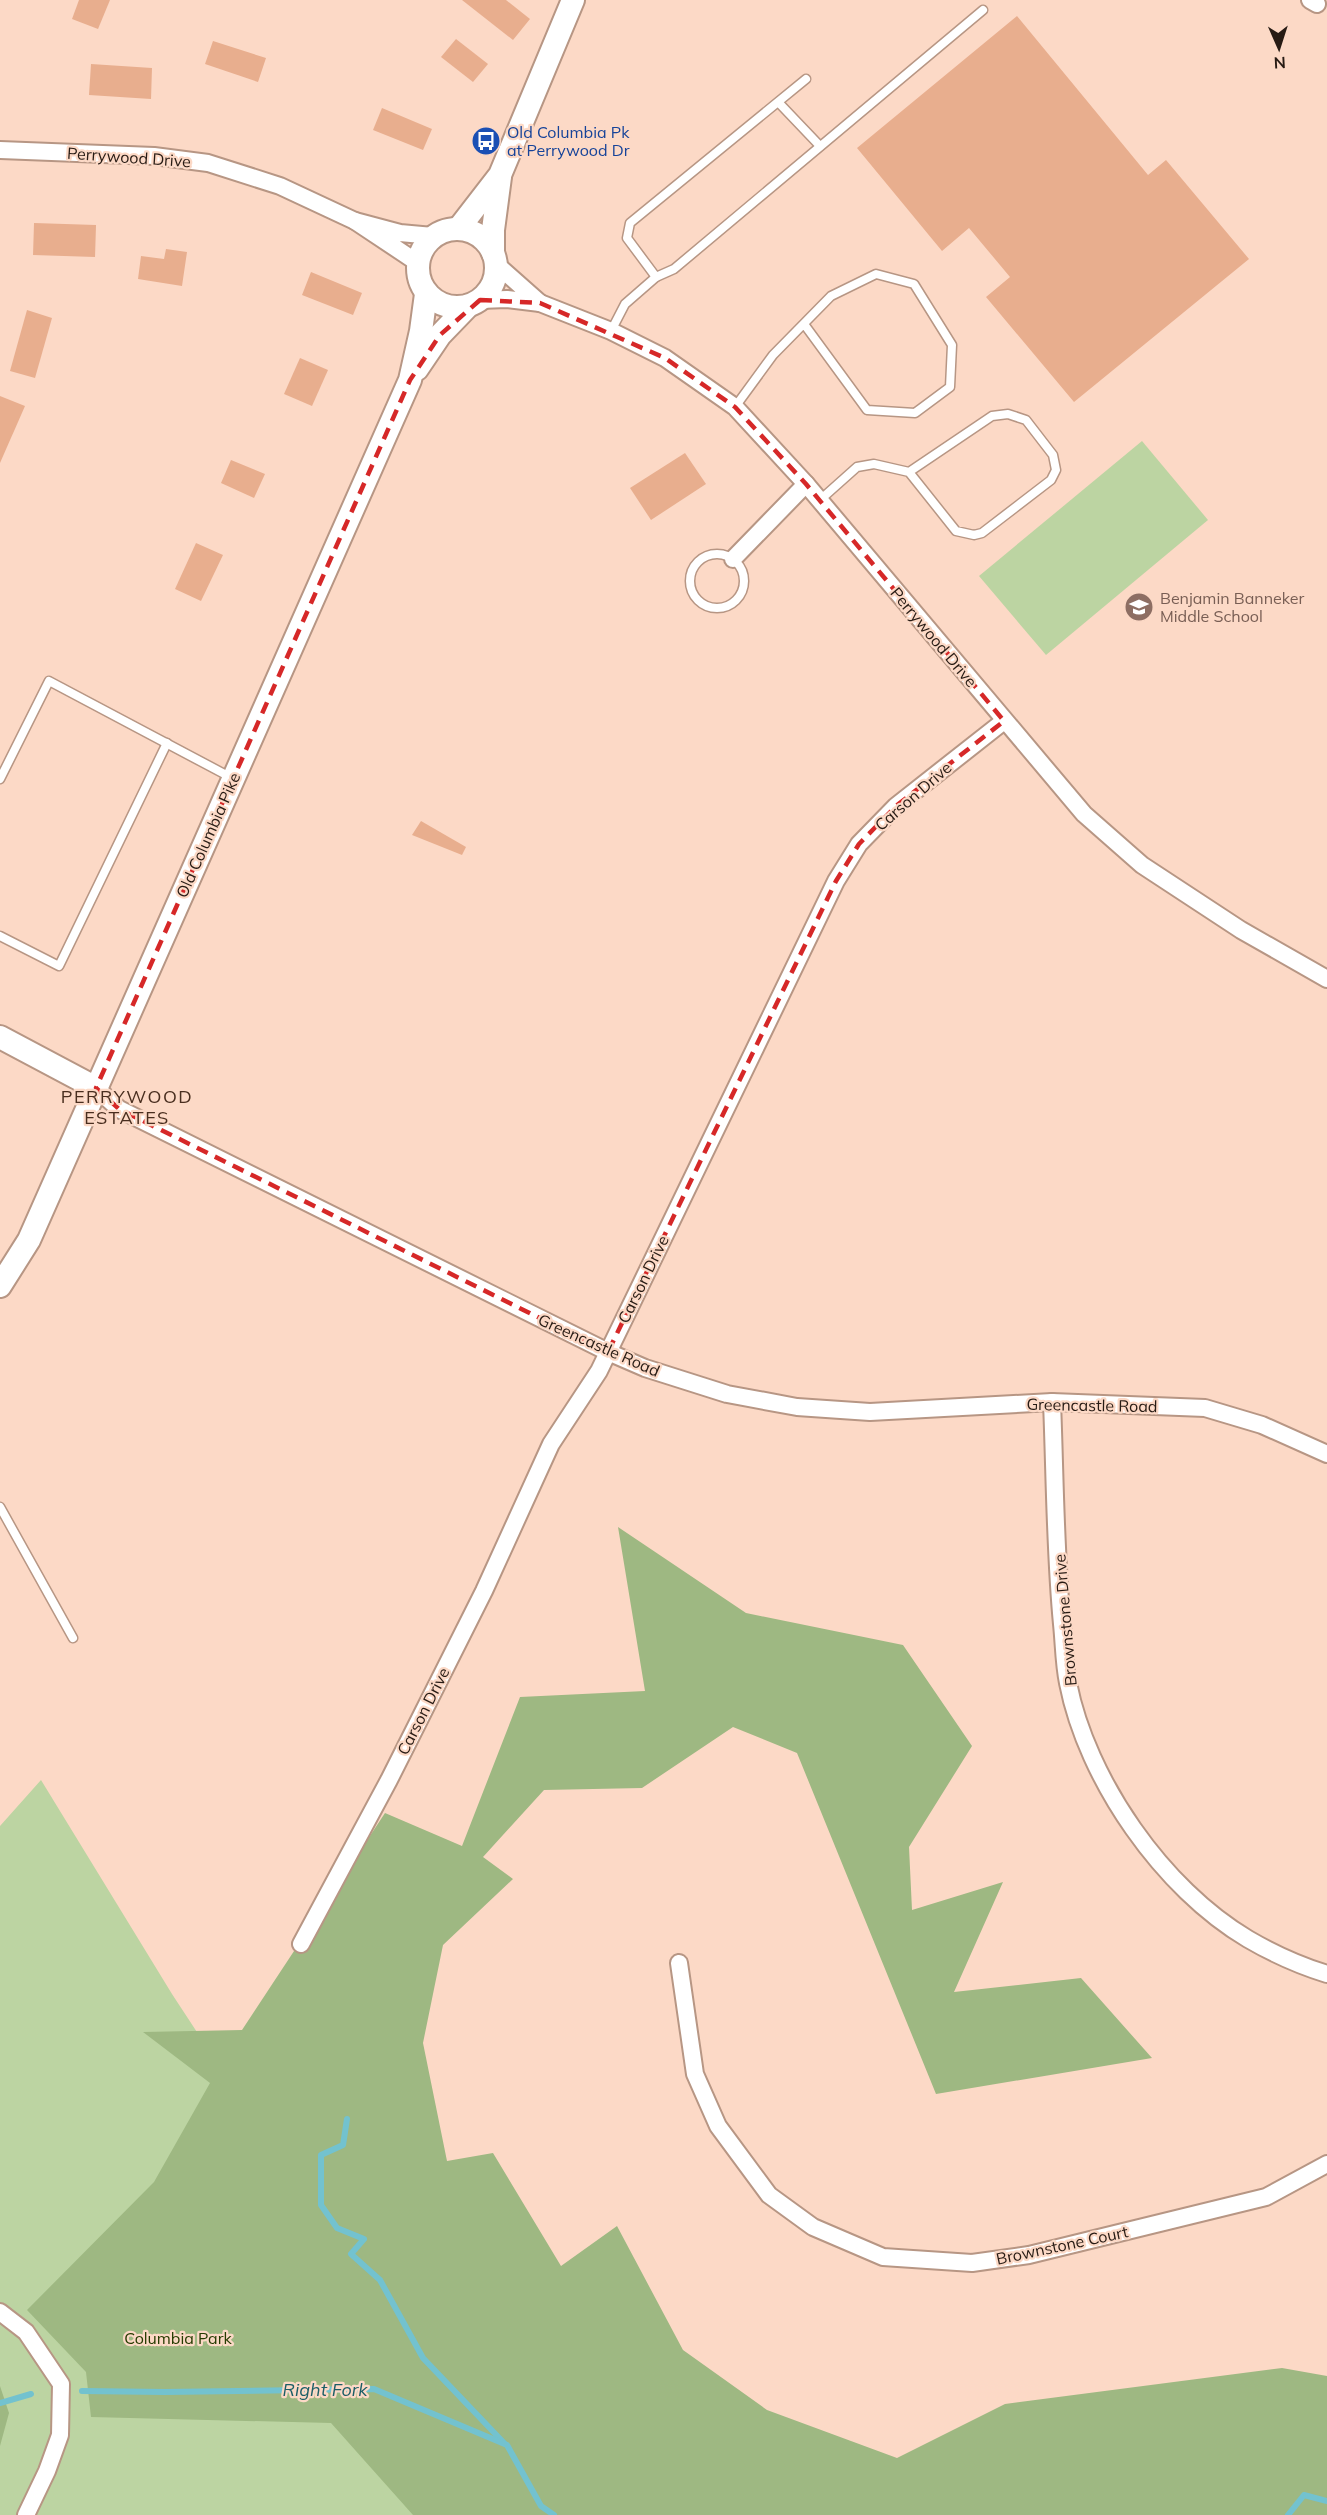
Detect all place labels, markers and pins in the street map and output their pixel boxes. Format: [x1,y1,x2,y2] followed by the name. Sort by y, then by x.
[507,122,630,160] place label: Old Columbia Pk at Perrywood Dr
[470,125,502,157] bus stop icon: Old Columbia Pk at Perrywood Dr
[1160,588,1304,626] place label: Benjamin Banneker Middle School
[1123,591,1155,623] school or university icon: Benjamin Banneker Middle School

